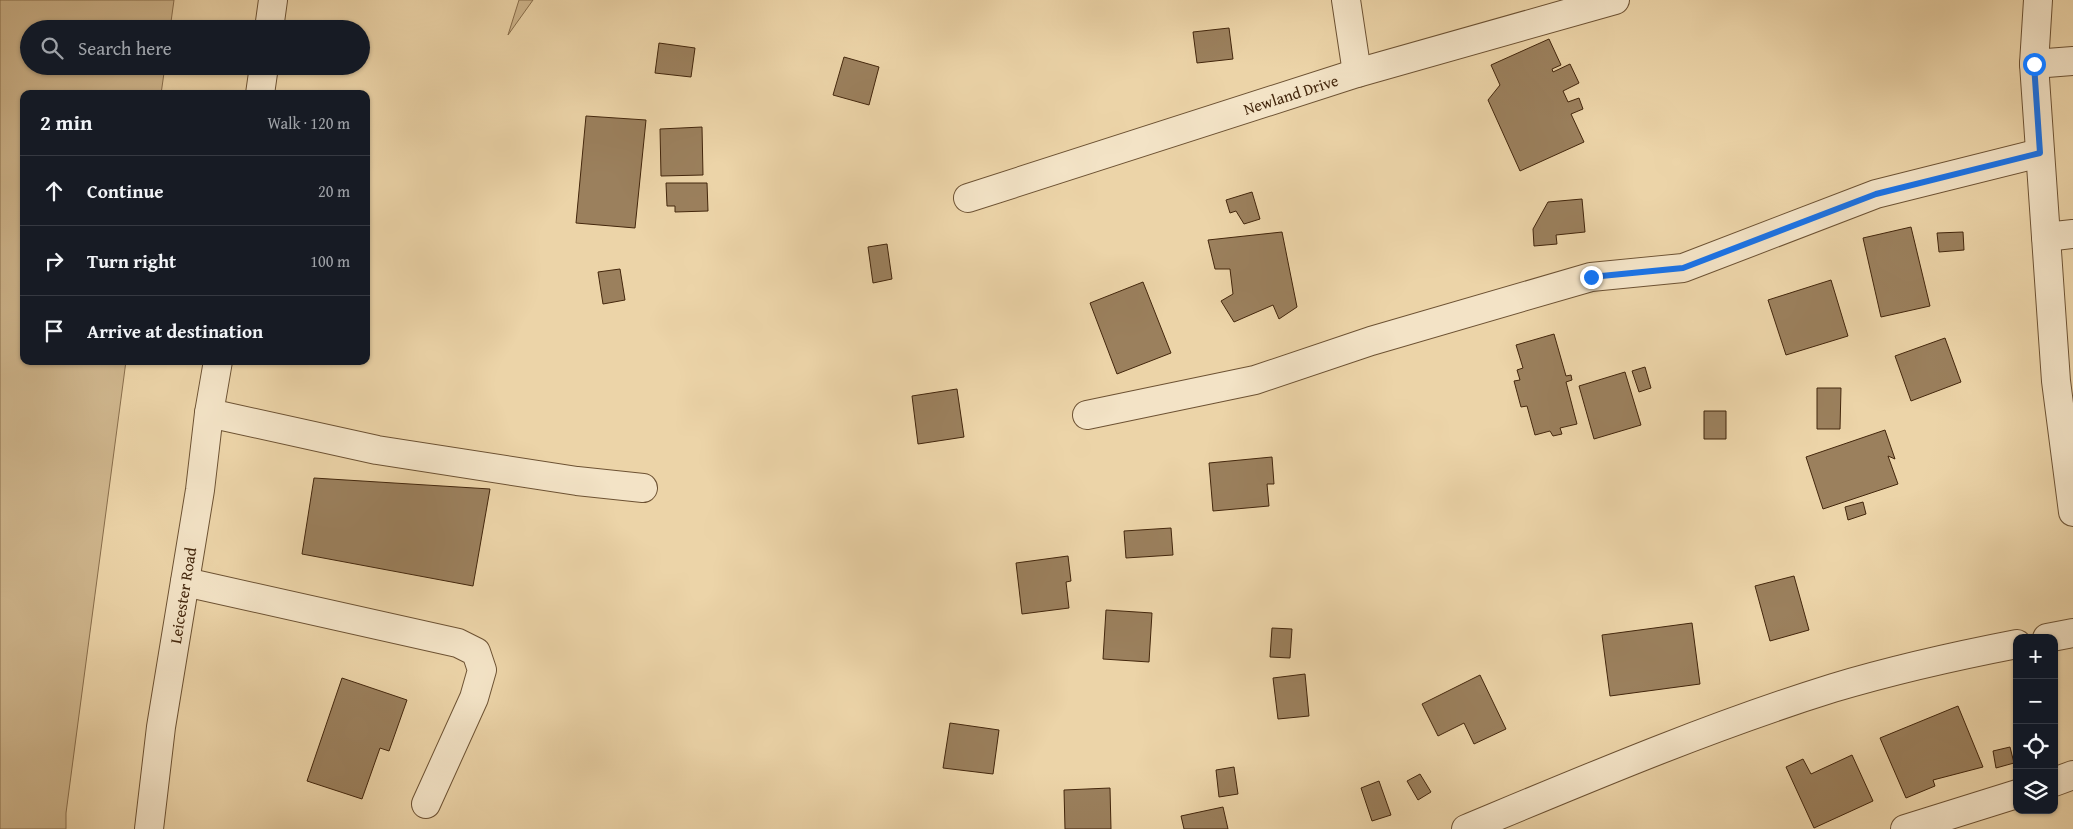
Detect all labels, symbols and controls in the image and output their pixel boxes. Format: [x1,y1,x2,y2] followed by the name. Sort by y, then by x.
[20,20,370,75] search box
[38,34,66,62] icon: search
[78,34,172,62] text: Search here
[2023,53,2046,76] route start
[1240,68,1341,121] street label: Newland Drive
[40,107,92,138] text: 2 min
[267,111,350,135] text: Walk · 120 m
[40,177,68,205] icon: ahead
[87,177,164,205] text: Continue
[318,179,350,203] text: 20 m
[40,247,68,275] icon: right
[87,247,176,275] text: Turn right
[310,249,350,273] text: 100 m
[1580,266,1603,289] route end
[40,317,68,345] icon: arrive
[87,317,263,345] text: Arrive at destination
[163,545,202,646] street label: Leicester Road
[2013,634,2058,814] map controls
[2013,634,2058,679] button: +
[2013,679,2058,724] button: −
[2013,724,2058,769] button: locate
[2013,769,2058,814] button: layers

